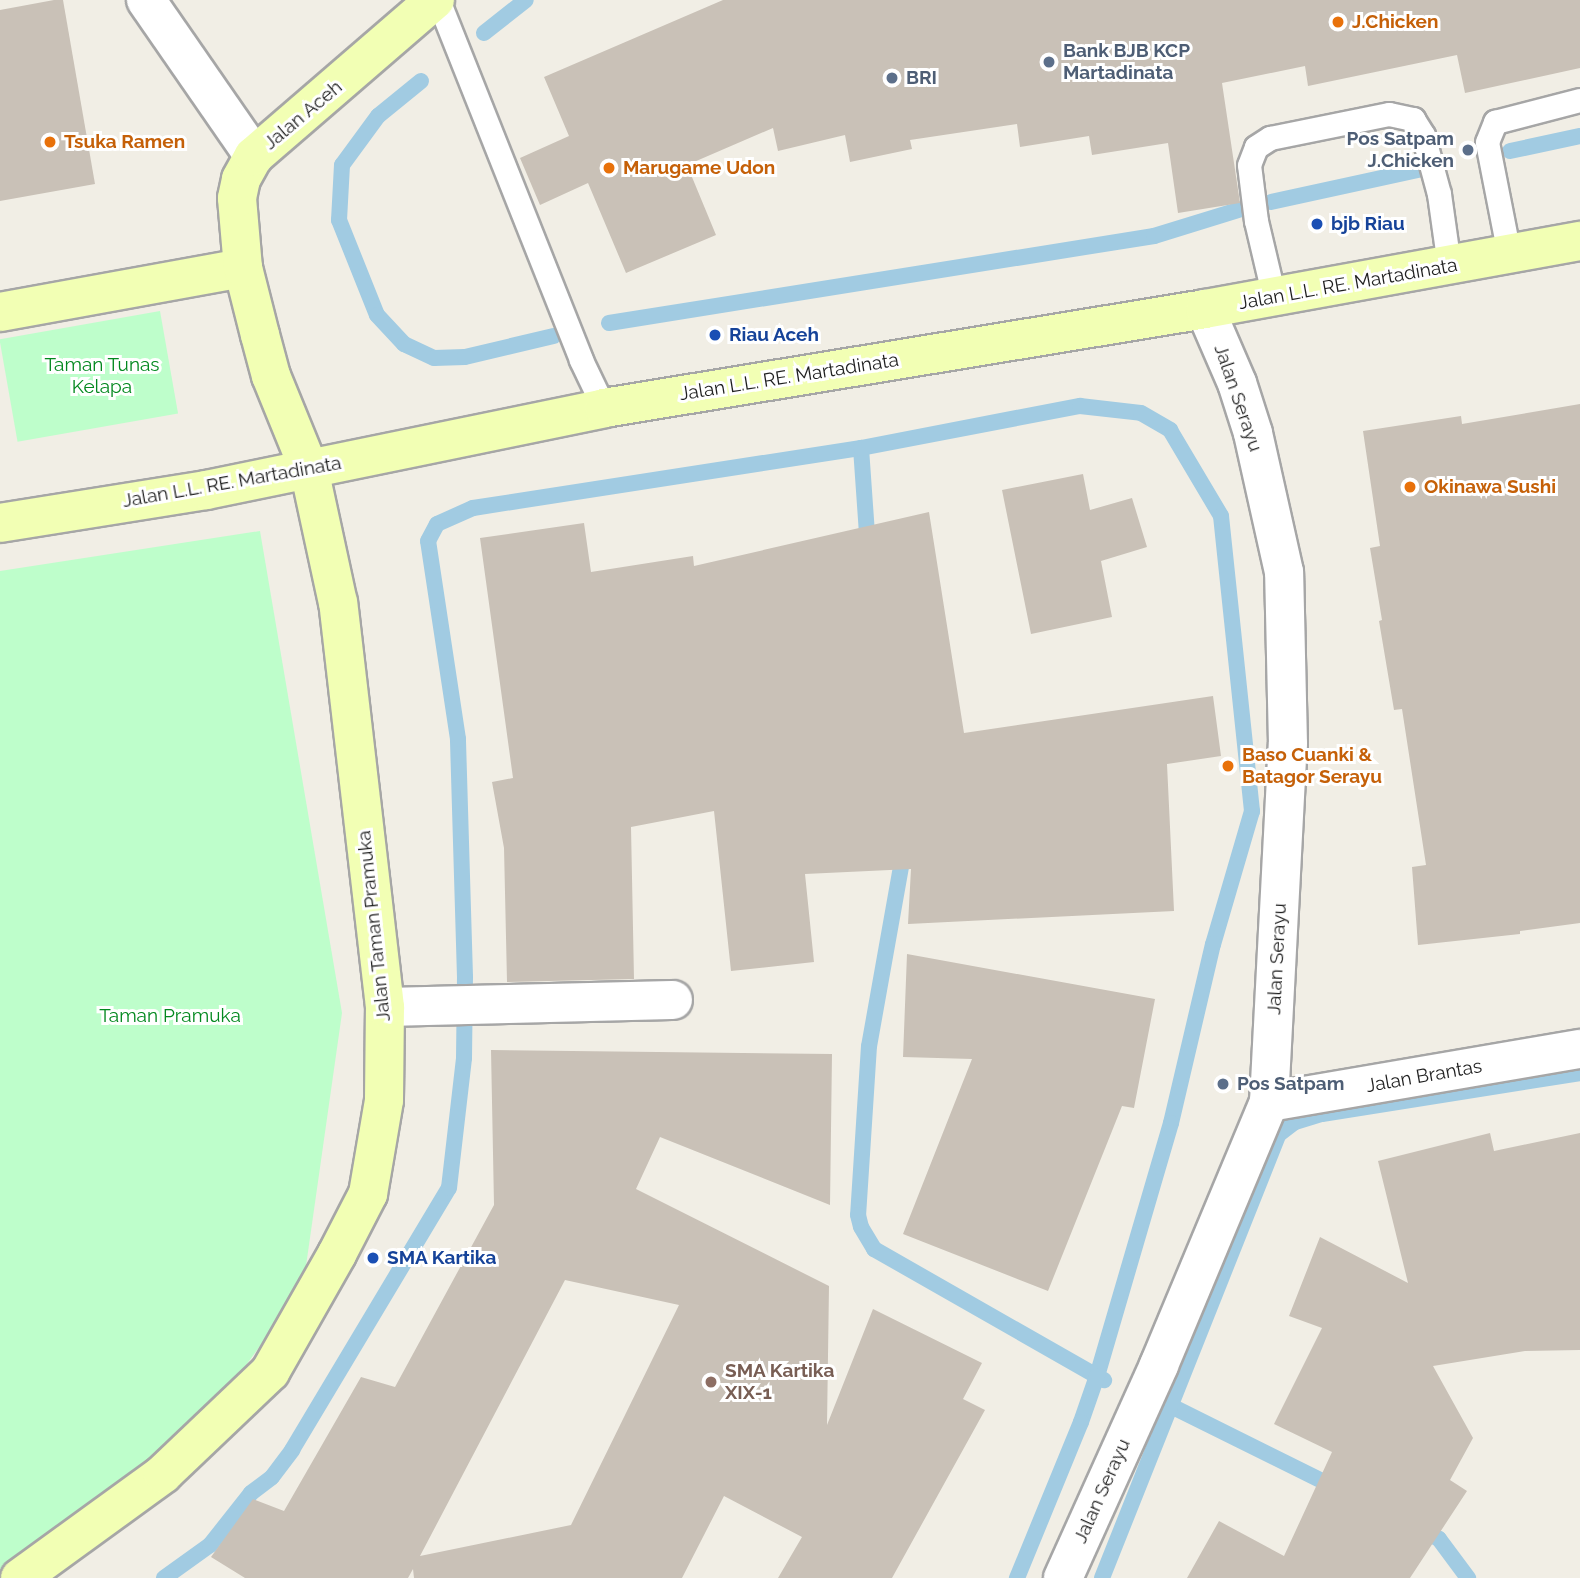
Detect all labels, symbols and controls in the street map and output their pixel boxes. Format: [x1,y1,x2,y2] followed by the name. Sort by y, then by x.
[1352,11,1438,33] place label: J.Chicken
[1330,14,1346,30] marker: J.Chicken
[1063,40,1190,84] place label: Bank BJB KCP Martadinata
[1041,54,1057,70] marker: Bank BJB KCP Martadinata
[906,67,937,89] place label: BRI
[884,70,900,86] marker: BRI
[259,75,347,155] street label: Jalan Aceh
[1347,128,1454,172] place label: Pos Satpam J.Chicken
[64,131,185,153] place label: Tsuka Ramen
[42,134,58,150] marker: Tsuka Ramen
[1460,142,1476,158] marker: Pos Satpam J.Chicken
[623,157,775,179] place label: Marugame Udon
[601,160,617,176] marker: Marugame Udon
[1331,213,1405,235] place label: bjb Riau
[1309,216,1325,232] marker: bjb Riau
[1237,254,1459,314] street label: Jalan L.L. RE. Martadinata
[729,324,820,346] place label: Riau Aceh
[707,327,723,343] marker: Riau Aceh
[1209,341,1267,455] street label: Jalan Serayu
[678,348,900,406] street label: Jalan L.L. RE. Martadinata
[44,354,160,398] park label: Taman Tunas Kelapa
[121,452,343,512] street label: Jalan L.L. RE. Martadinata
[1424,476,1556,498] place label: Okinawa Sushi
[1402,479,1418,495] marker: Okinawa Sushi
[1242,744,1382,788] place label: Baso Cuanki & Batagor Serayu
[1220,758,1236,774] marker: Baso Cuanki & Batagor Serayu
[353,829,395,1023] street label: Jalan Taman Pramuka
[1263,903,1291,1015] street label: Jalan Serayu
[99,1005,241,1027] park label: Taman Pramuka
[1364,1055,1484,1097] street label: Jalan Brantas
[1237,1073,1344,1095] place label: Pos Satpam
[1215,1076,1231,1092] marker: Pos Satpam
[387,1247,497,1269] place label: SMA Kartika
[365,1250,381,1266] marker: SMA Kartika
[725,1360,835,1404] place label: SMA Kartika XIX-1
[703,1374,719,1390] marker: SMA Kartika XIX-1
[1069,1435,1135,1547] street label: Jalan Serayu

